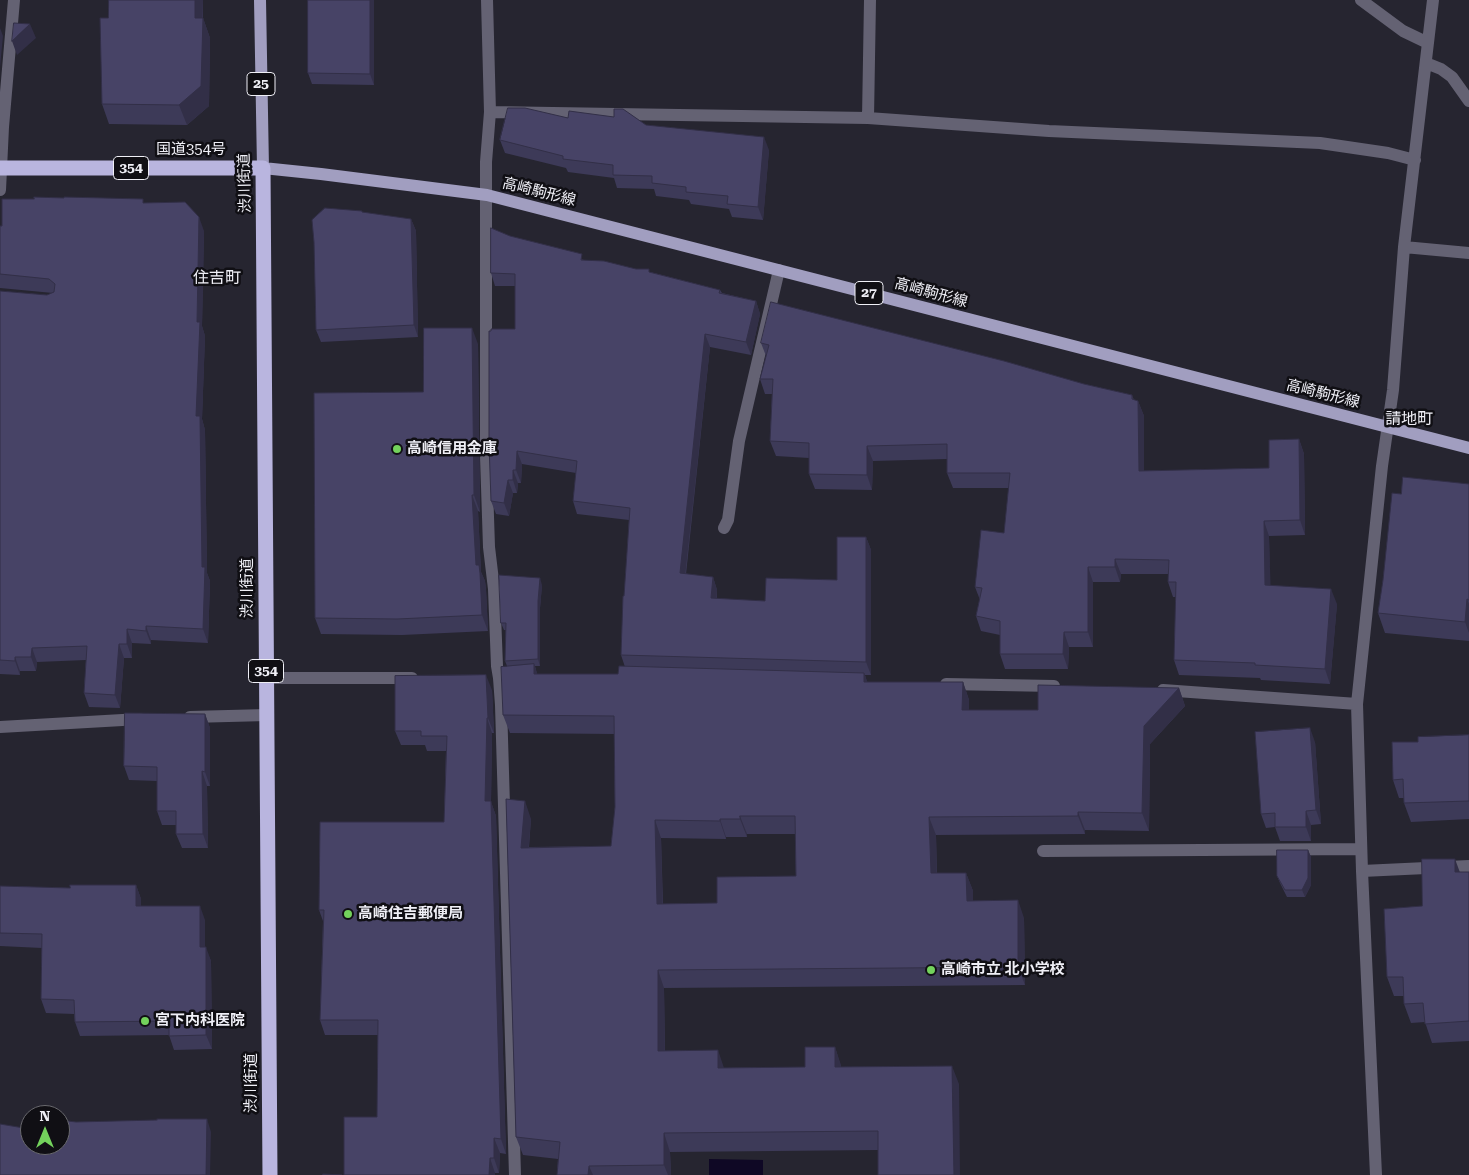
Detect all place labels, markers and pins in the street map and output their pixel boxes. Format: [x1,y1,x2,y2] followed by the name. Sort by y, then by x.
[407,440,497,458] place label: 高崎信用金庫
[391,443,403,455] marker: 高崎信用金庫
[358,905,463,923] place label: 高崎住吉郵便局
[342,908,354,920] marker: 高崎住吉郵便局
[941,961,1065,979] place label: 高崎市立 北小学校
[925,964,937,976] marker: 高崎市立 北小学校
[155,1012,245,1030] place label: 宮下内科医院
[139,1015,151,1027] marker: 宮下内科医院

